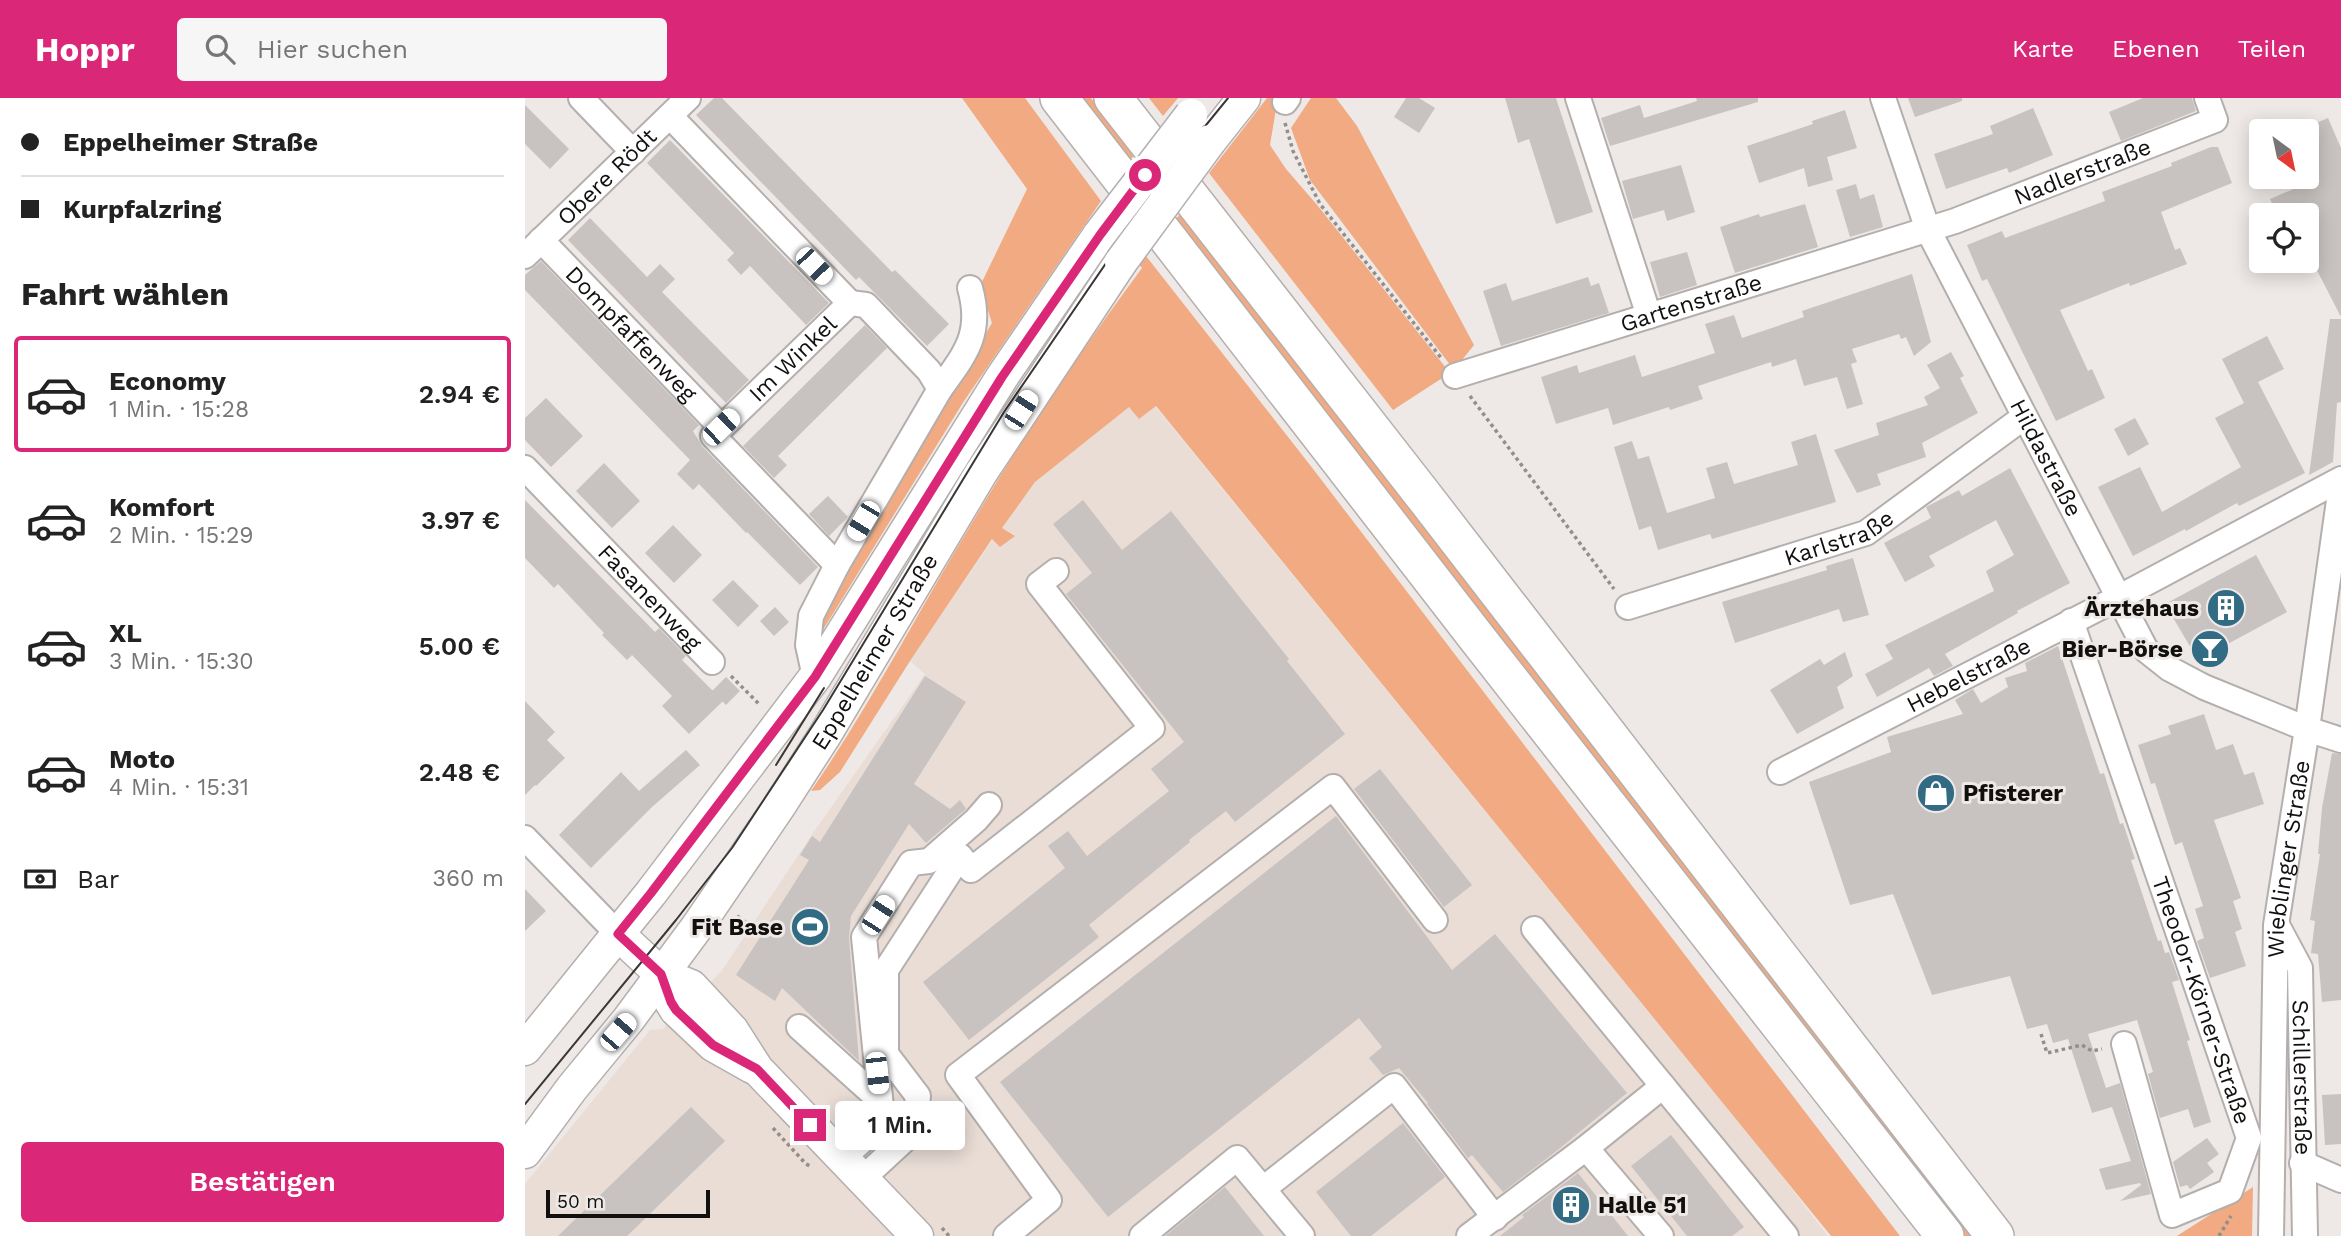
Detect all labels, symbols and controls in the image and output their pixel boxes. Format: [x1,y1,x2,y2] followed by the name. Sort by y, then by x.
[177,18,667,81] search box
[35,30,135,69] text: Hoppr
[201,30,239,68] icon: search
[257,34,408,64] text: Hier suchen
[2012,35,2074,63] text: Karte
[2112,35,2200,63] text: Ebenen
[2238,35,2306,63] text: Teilen
[2249,119,2319,189] north arrow
[2249,119,2319,273] map controls
[552,123,663,231] street label: Obere Rödt
[63,127,318,157] text: Eppelheimer Straße
[2010,133,2155,211] street label: Nadlerstraße
[1129,159,1161,191] route start
[63,194,221,224] text: Kurpfalzring
[2249,203,2319,273] button: locate
[792,244,837,288] car
[560,261,703,408] street label: Dompfaffenweg
[1617,269,1765,338] street label: Gartenstraße
[21,275,229,313] text: Fahrt wählen
[744,311,842,407] street label: Im Winkel
[25,363,88,426] icon: car
[109,366,226,396] text: Economy
[419,379,500,409] text: 2.94 €
[1001,387,1042,433] car
[2004,395,2087,521] street label: Hildastraße
[109,396,249,423] text: 1 Min. · 15:28
[699,405,744,449] car
[25,489,88,552] icon: car
[109,492,214,522] text: Komfort
[844,498,883,544] car
[1781,504,1899,572] street label: Karlstraße
[421,505,500,535] text: 3.97 €
[109,522,254,549] text: 2 Min. · 15:29
[592,539,707,657] street label: Fasanenweg
[806,549,944,755] street label: Eppelheimer Straße
[2205,587,2247,629] building icon: Ärztehaus
[2084,595,2199,622] place label: Ärztehaus
[25,615,88,678] icon: car
[109,618,142,648] text: XL
[2189,628,2231,670] bar icon: Bier-Börse
[419,631,500,661] text: 5.00 €
[1902,632,2035,719] street label: Hebelstraße
[2061,636,2183,663] place label: Bier-Börse
[109,648,254,675] text: 3 Min. · 15:30
[25,741,88,804] icon: car
[109,744,175,774] text: Moto
[419,757,500,787] text: 2.48 €
[2262,758,2316,958] street label: Wieblinger Straße
[1915,772,1957,814] shop icon: Pfisterer
[109,774,249,801] text: 4 Min. · 15:31
[1963,780,2063,807] place label: Pfisterer
[21,860,59,898] icon: cash
[77,864,119,894] text: Bar
[433,865,504,892] text: 360 m
[2146,873,2256,1128] street label: Theodor-Körner-Straße
[858,892,899,938] car
[789,906,831,948] sports icon: Fit Base
[691,914,783,941] place label: Fit Base
[2287,999,2316,1156] street label: Schillerstraße
[597,1009,640,1055] car
[865,1051,890,1095] car
[835,1100,964,1150] callout: 1 Min.
[794,1109,826,1141] route end
[868,1112,932,1139] text: 1 Min.
[21,1142,504,1222] button: Bestätigen
[1550,1184,1592,1226] building icon: Halle 51
[546,1187,711,1219] scale bar
[557,1190,604,1213] text: 50 m
[1598,1192,1687,1219] place label: Halle 51

